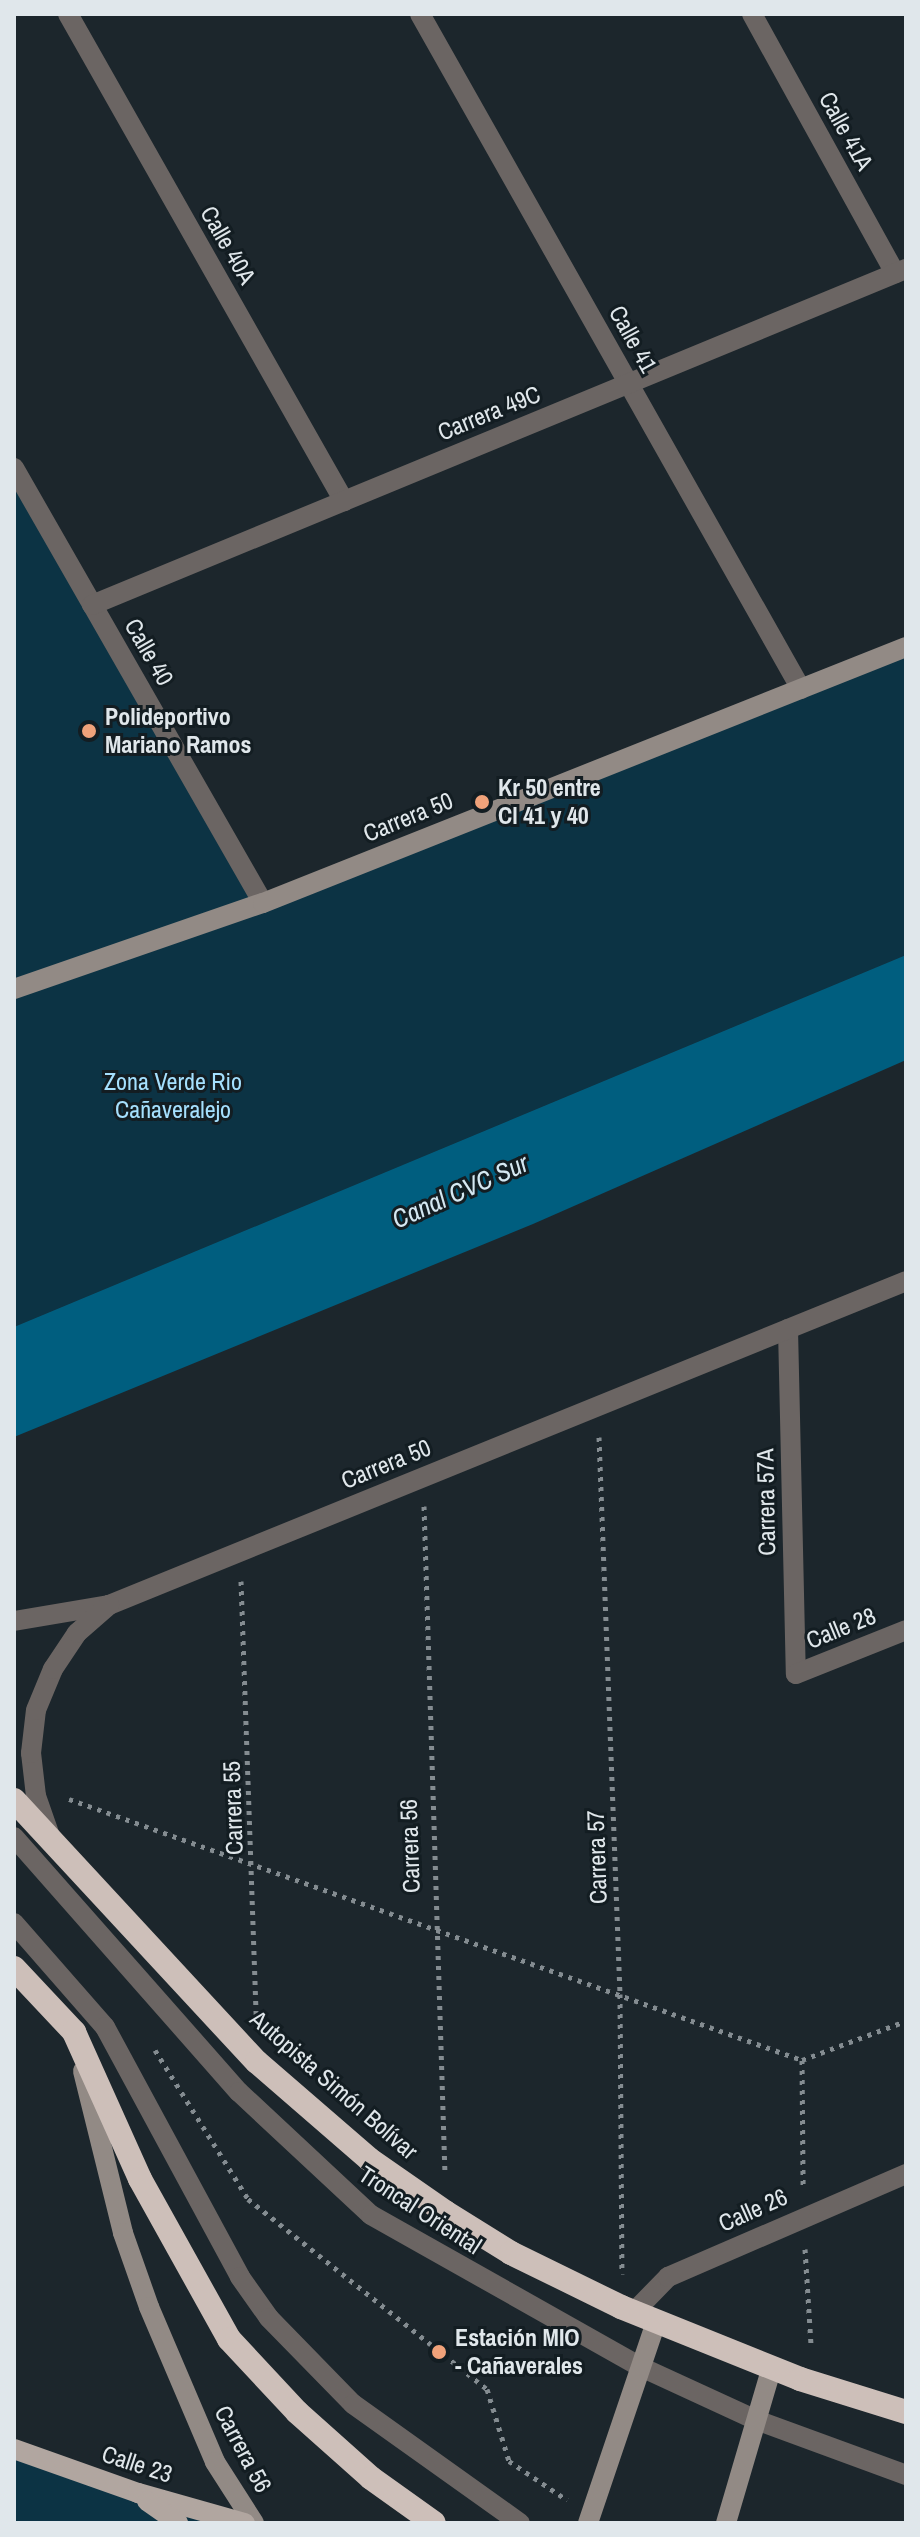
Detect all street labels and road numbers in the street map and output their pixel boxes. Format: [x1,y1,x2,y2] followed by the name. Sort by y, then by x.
[813,87,879,175] street label: Calle 41A
[194,201,262,289] street label: Calle 40A
[603,300,663,378] street label: Calle 41
[433,379,545,447] street label: Carrera 49C
[118,614,180,690] street label: Calle 40
[359,786,457,848] street label: Carrera 50
[337,1433,435,1495] street label: Carrera 50
[751,1448,781,1556] street label: Carrera 57A
[802,1601,880,1655] street label: Calle 28
[217,1760,249,1856] street label: Carrera 55
[394,1798,426,1894] street label: Carrera 56
[581,1809,613,1905] street label: Carrera 57
[244,2005,424,2165] street label: Autopista Simón Bolívar
[353,2160,487,2260] street label: Troncal Oriental
[714,2182,792,2238] street label: Calle 26
[208,2401,278,2497] street label: Carrera 56
[98,2439,176,2489] street label: Calle 23

